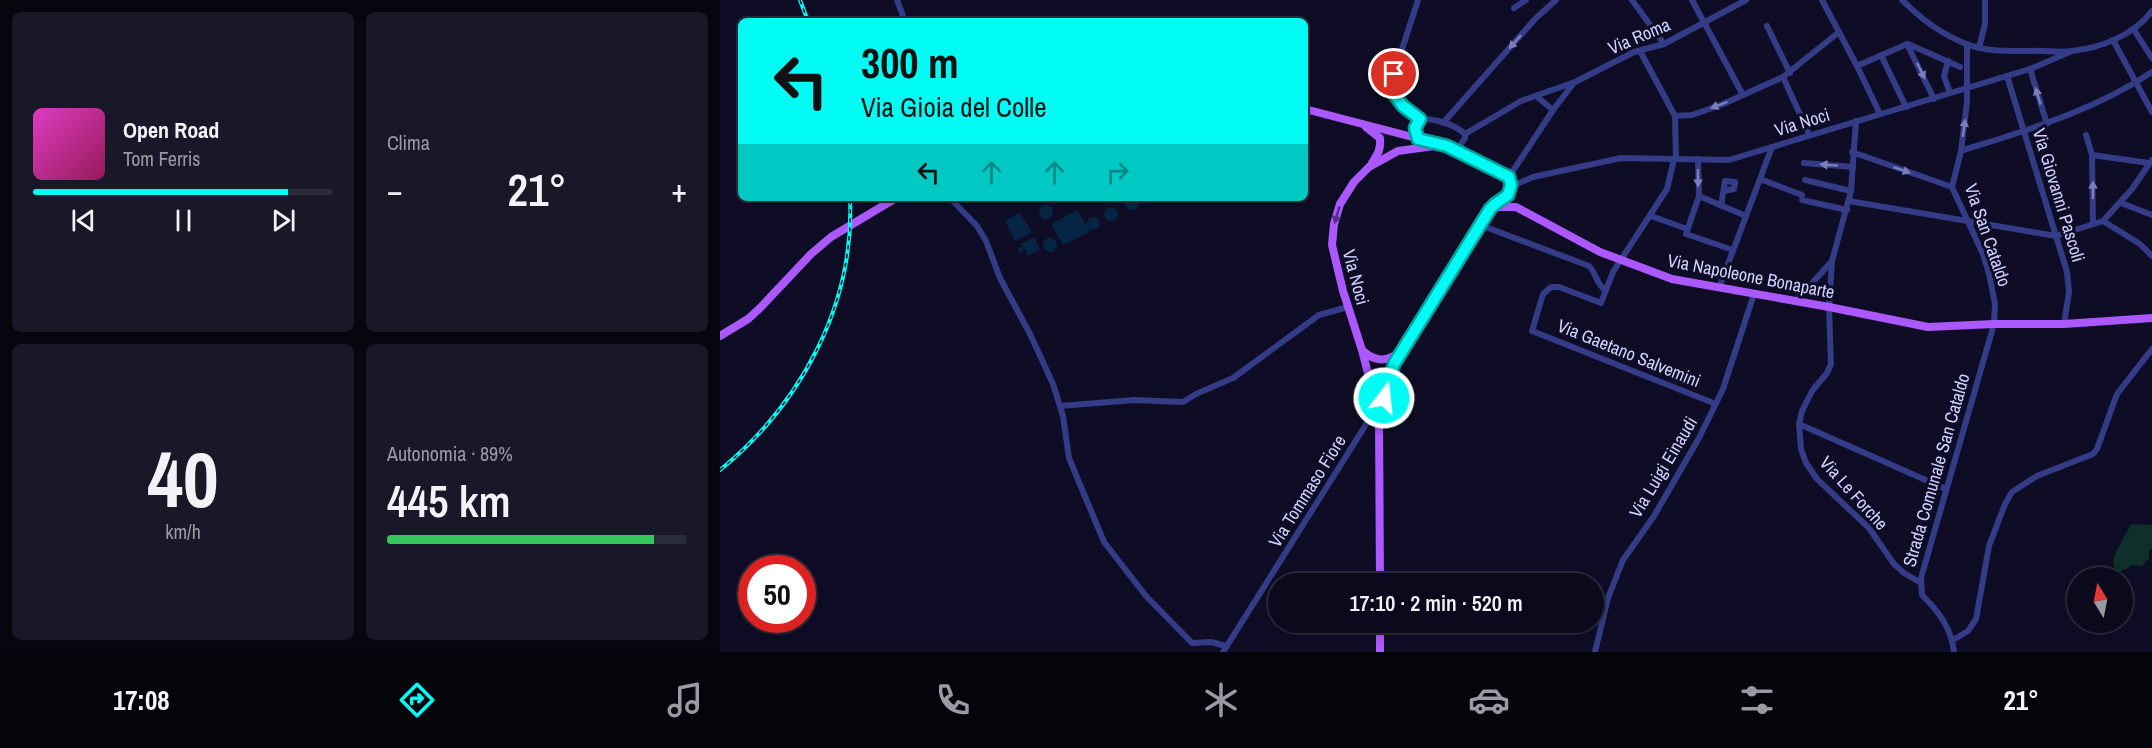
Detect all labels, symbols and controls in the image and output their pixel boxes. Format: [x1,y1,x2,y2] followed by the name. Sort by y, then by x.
[1604,12,1674,60] street label: Via Roma
[1509,34,1522,49] one-way arrow
[861,35,959,91] text: 300 m
[762,42,840,120] icon: left
[1368,48,1419,99] pin
[1377,57,1410,90] icon: arrive
[1916,63,1925,80] one-way arrow
[2033,87,2043,105] one-way arrow
[861,89,1046,125] text: Via Gioia del Colle
[1709,101,1727,111] one-way arrow
[1771,102,1833,142] street label: Via Noci
[123,115,219,145] text: Open Road
[1959,118,1968,137] one-way arrow
[2027,125,2091,265] street label: Via Giovanni Pascoli
[387,129,430,156] text: Clima
[123,145,201,172] text: Tom Ferris
[912,156,945,189] icon: left
[975,156,1008,189] icon: ahead
[1038,156,1071,189] icon: ahead
[1101,156,1134,189] icon: right
[507,159,567,220] text: 21°
[1819,160,1838,170] one-way arrow
[1894,165,1912,175] one-way arrow
[387,168,403,212] text: −
[671,168,687,212] text: +
[1694,168,1703,187] one-way arrow
[1959,180,2017,290] street label: Via San Cataldo
[2088,180,2098,199] one-way arrow
[67,204,100,237] icon: previous
[167,204,200,237] icon: pause
[267,204,300,237] icon: next
[1332,206,1341,224] one-way arrow
[1337,247,1375,307] street label: Via Noci
[1665,248,1837,304] street label: Via Napoleone Bonaparte
[1554,313,1704,393] street label: Via Gaetano Salvemini
[1352,366,1416,430] position arrow
[1896,370,1976,570] street label: Strada Comunale San Cataldo
[1623,412,1703,522] street label: Via Luigi Einaudi
[147,426,219,531] text: 40
[1262,430,1352,552] street label: Via Tommaso Fiore
[387,440,513,467] text: Autonomia · 89%
[1814,451,1894,535] street label: Via Le Forche
[387,470,511,531] text: 445 km
[165,518,201,545] text: km/h
[738,555,816,633] speed limit sign: 50
[2067,567,2133,633] north arrow
[2067,567,2133,633] map controls
[1349,588,1523,618] text: 17:10 · 2 min · 520 m
[396,679,438,721] icon: directions
[664,679,706,721] icon: music
[932,679,974,721] icon: phone
[1200,679,1242,721] icon: climate
[1468,679,1510,721] icon: car
[1736,679,1778,721] icon: filters
[113,682,170,718] text: 17:08
[2004,682,2039,718] text: 21°

